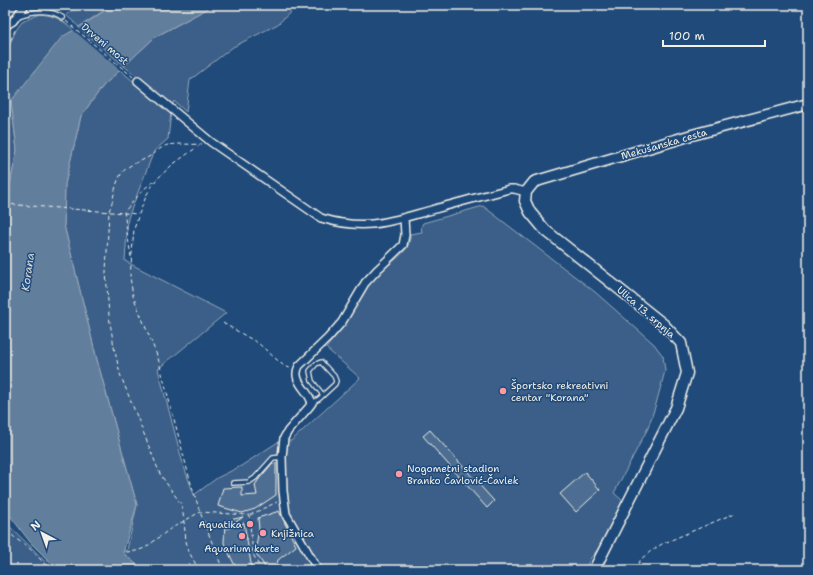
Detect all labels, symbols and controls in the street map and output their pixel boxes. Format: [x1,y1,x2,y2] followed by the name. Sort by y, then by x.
[79,20,131,68] street label: Drveni most
[663,22,765,48] scale bar
[669,28,705,44] text: 100 m
[620,125,709,162] street label: Mekušanska cesta
[18,252,38,292] water label: Korana
[614,283,678,341] street label: Ulica 13. srpnja
[511,379,609,404] place label: Športsko rekreativni centar "Korana"
[498,386,508,396] marker: Športsko rekreativni centar "Korana"
[407,462,519,487] place label: Nogometni stadion Branko Čavlović-Čavlek
[394,469,404,479] marker: Nogometni stadion Branko Čavlović-Čavlek
[22,513,62,553] north arrow
[28,517,44,534] text: N
[199,518,243,531] place label: Aquatika
[245,519,255,529] marker: Aquatika
[271,527,315,540] place label: Knjižnica
[258,528,268,538] marker: Knjižnica
[237,531,247,541] marker: Aquarium karte
[204,542,280,555] place label: Aquarium karte

